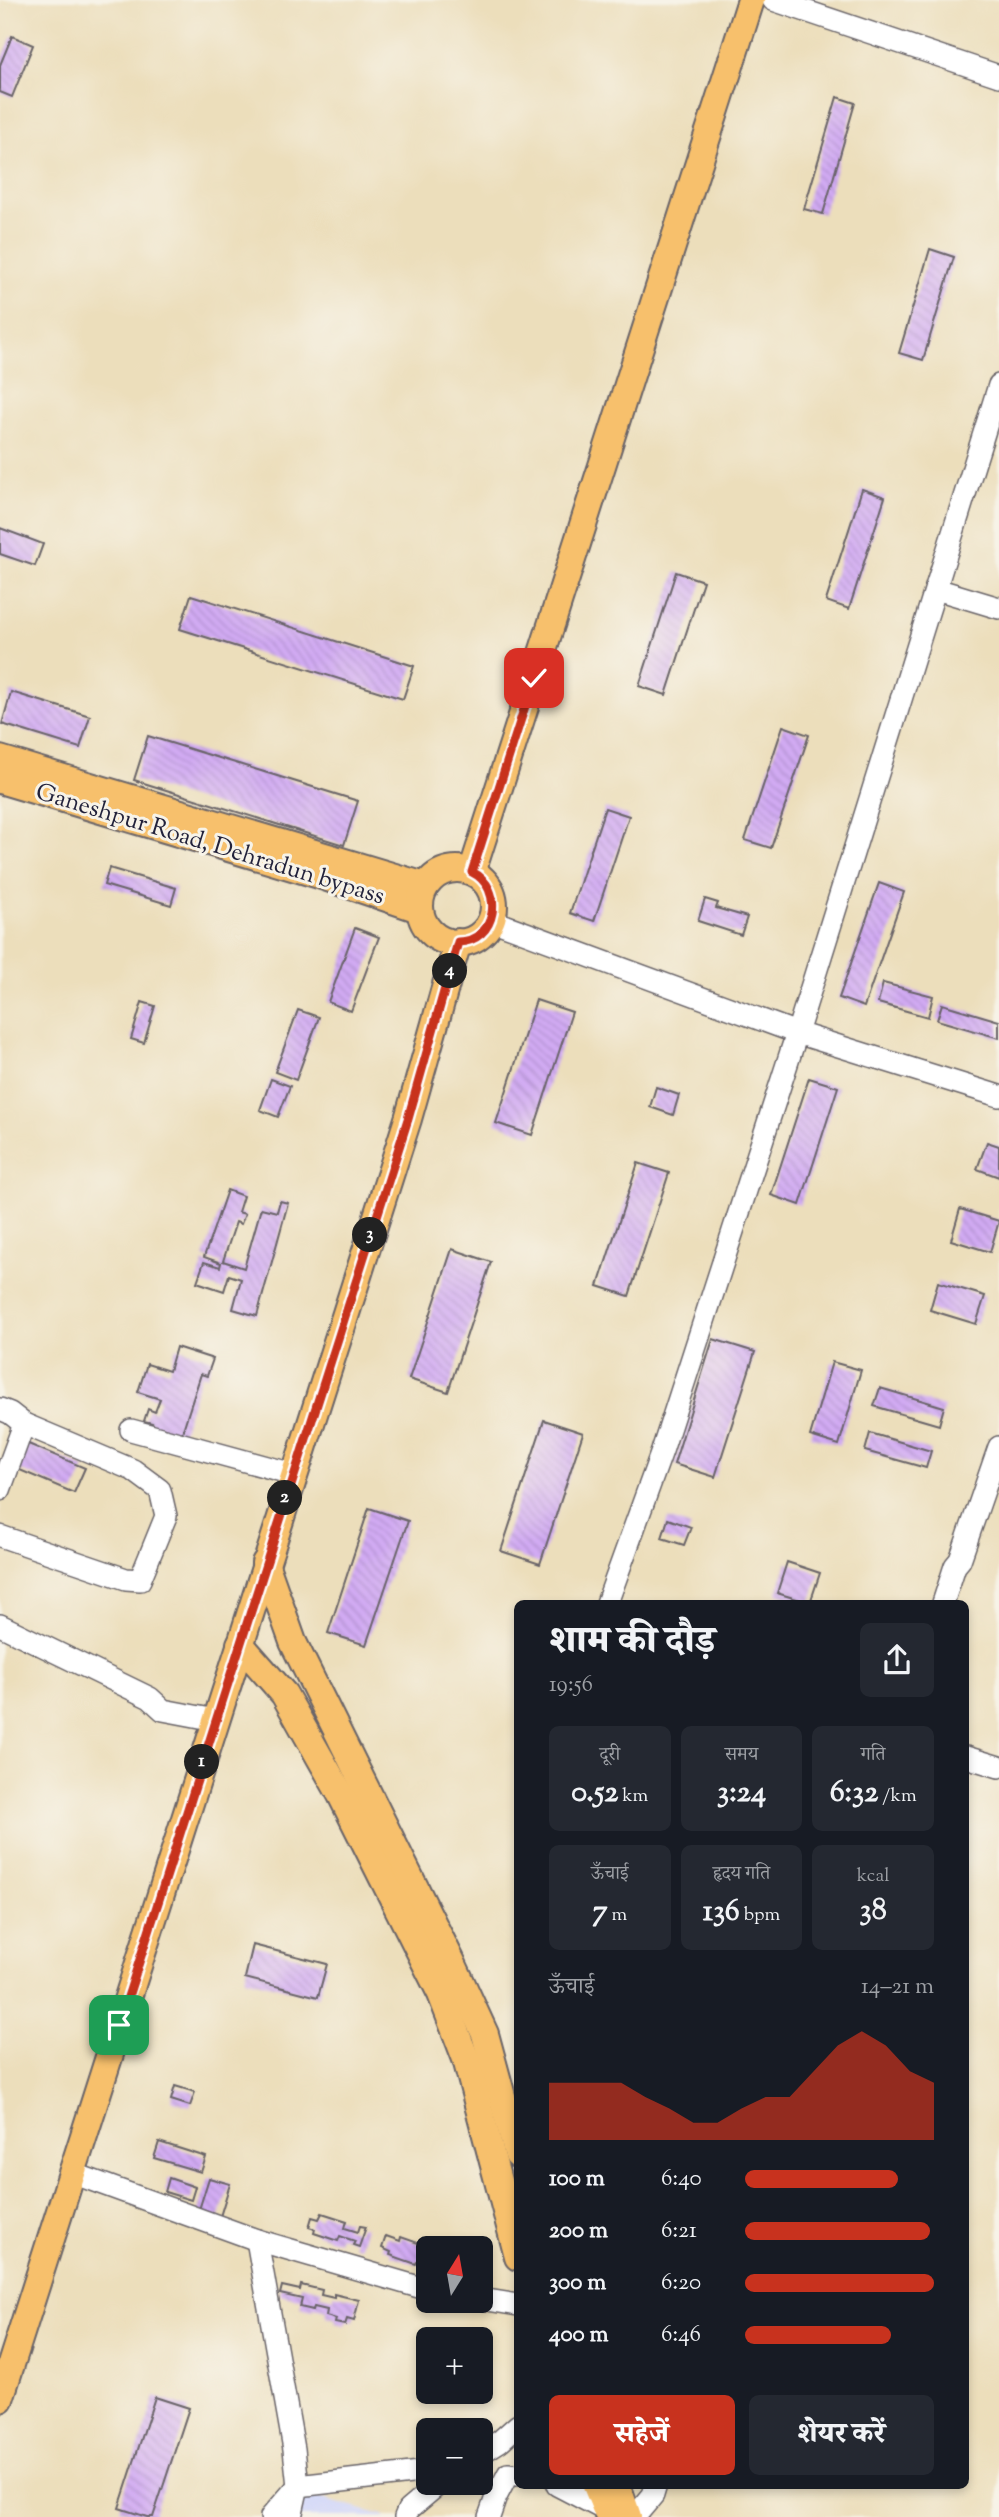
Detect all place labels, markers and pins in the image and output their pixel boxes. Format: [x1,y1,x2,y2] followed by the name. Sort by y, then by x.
[504,648,564,708] pin
[433,954,468,988] pin: 4
[352,1218,388,1252] pin: 3
[268,1480,302,1516] pin: 2
[184,1744,220,1780] pin: 1
[89,1995,149,2055] pin

